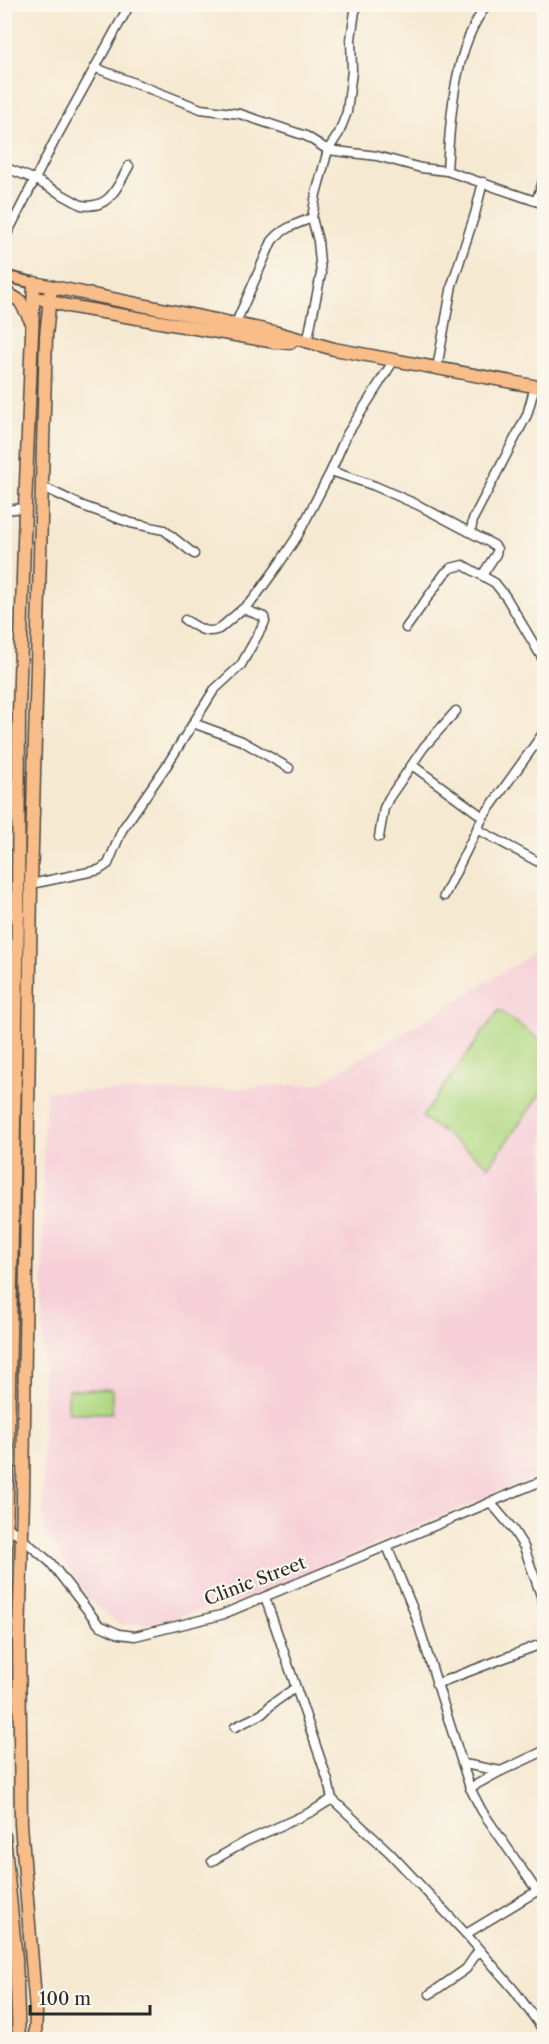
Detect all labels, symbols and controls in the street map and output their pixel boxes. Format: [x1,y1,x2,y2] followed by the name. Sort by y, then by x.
[201,1551,309,1610] street label: Clinic Street
[30,1978,150,2016] scale bar
[39,1988,91,2010] text: 100 m

